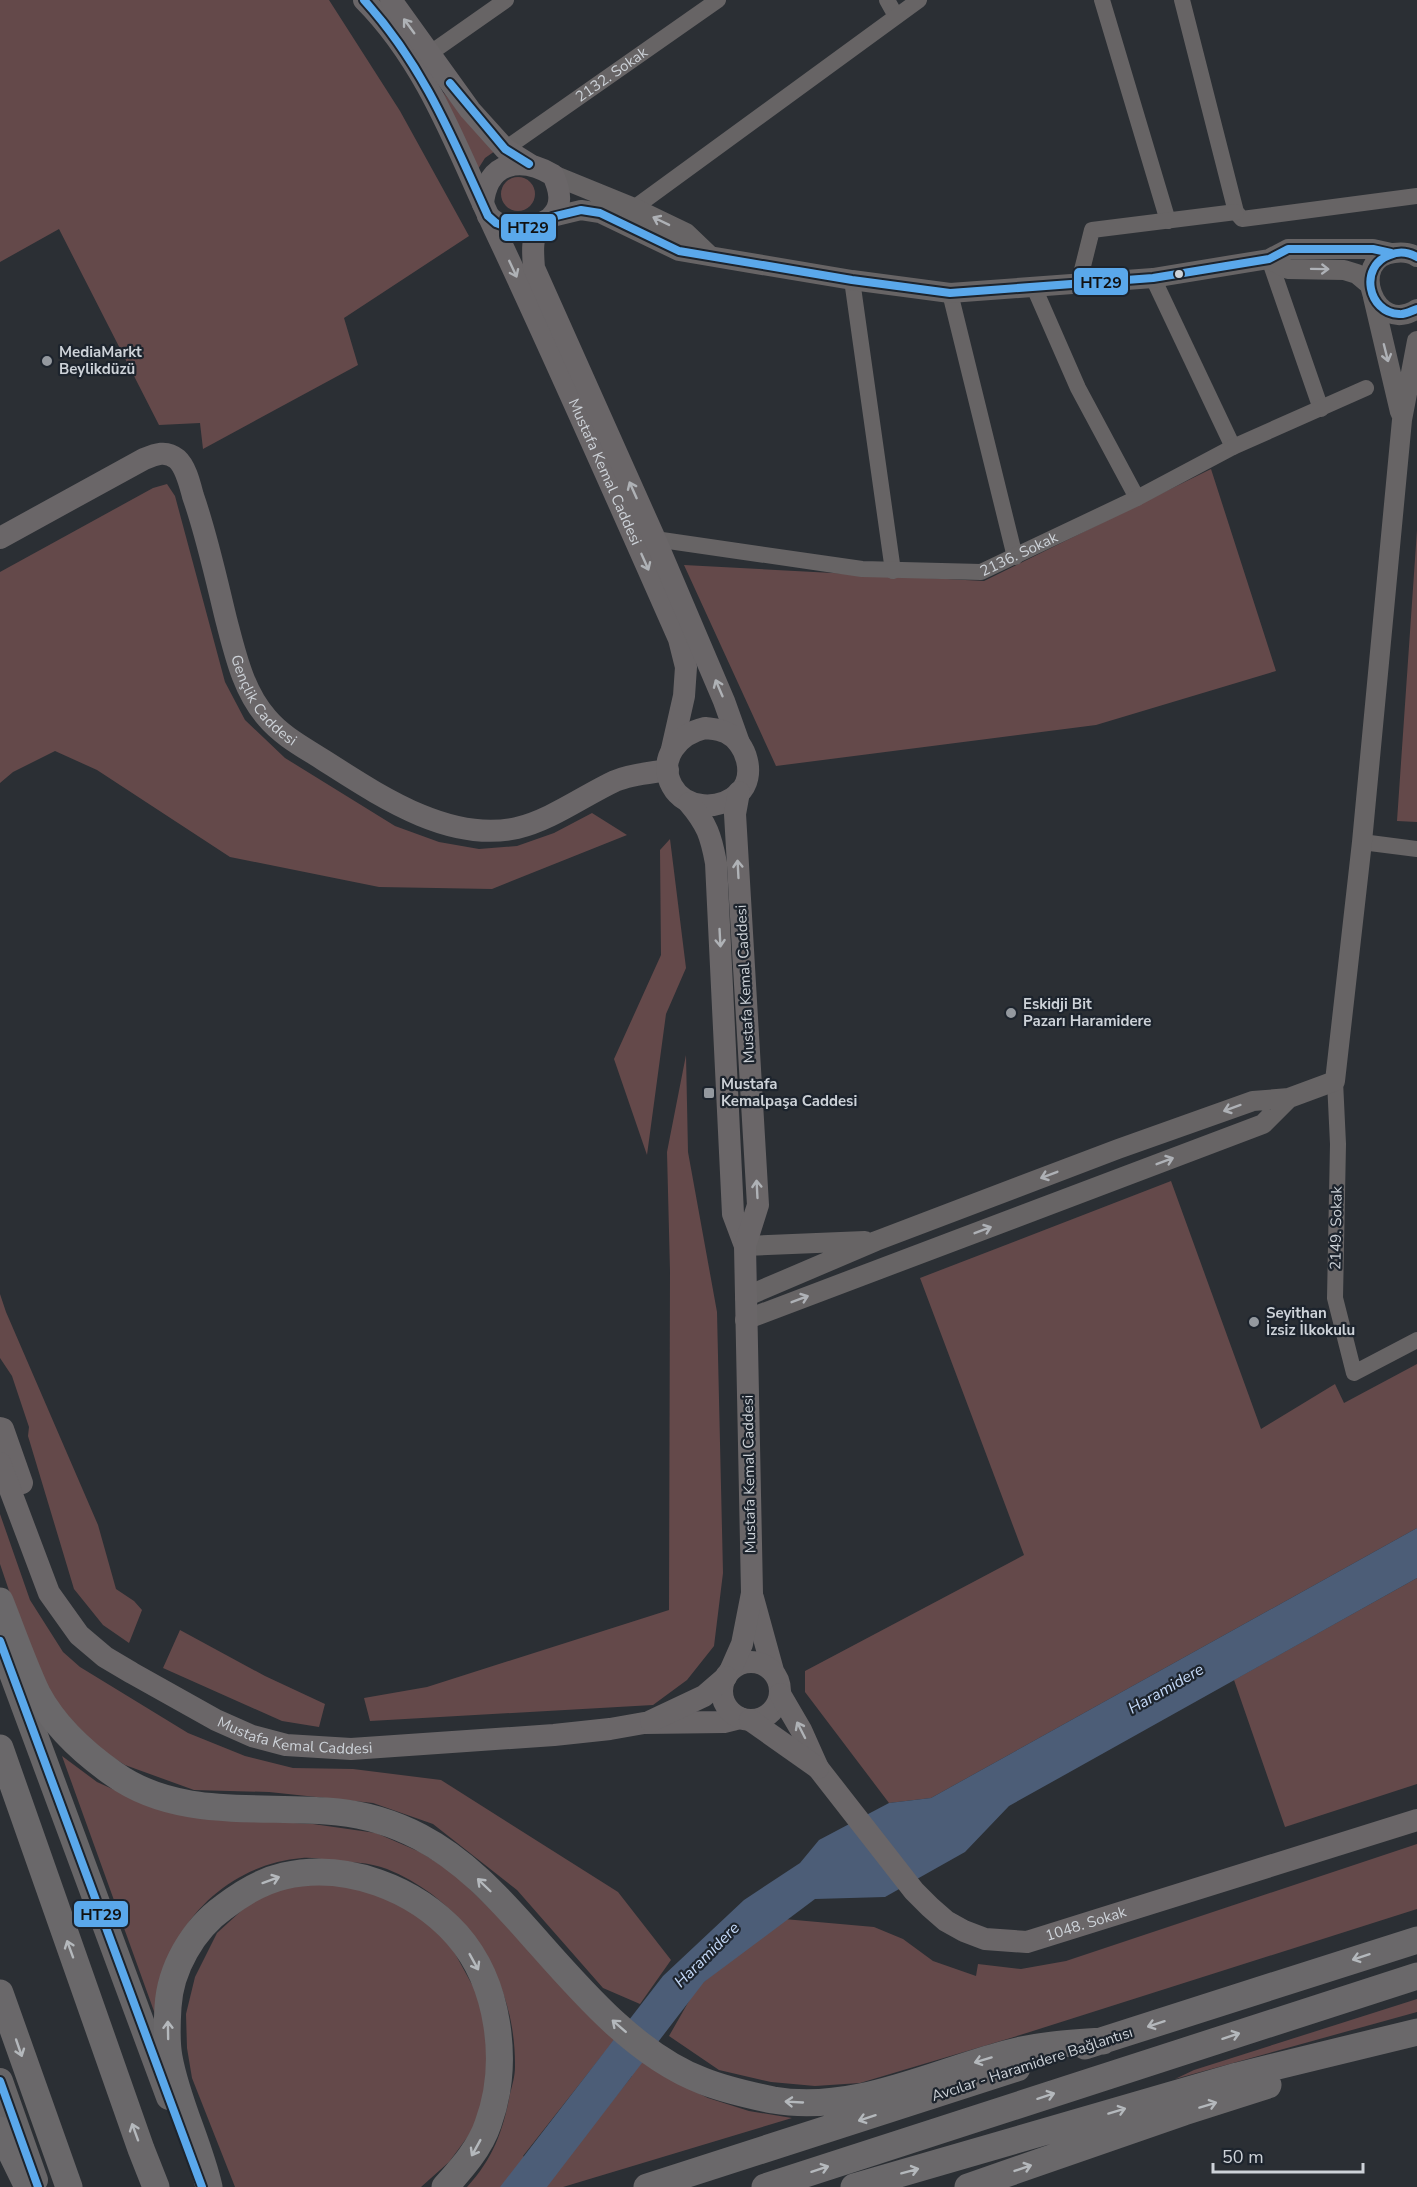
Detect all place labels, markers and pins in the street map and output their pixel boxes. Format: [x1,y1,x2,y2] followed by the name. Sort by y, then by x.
[1173,268,1185,280] unlabelled marker
[59,342,142,379] place label: MediaMarkt Beylikdüzü
[40,354,54,368] marker: MediaMarkt Beylikdüzü
[1023,994,1151,1031] place label: Eskidji Bit Pazarı Haramidere
[1004,1006,1018,1020] marker: Eskidji Bit Pazarı Haramidere
[721,1074,857,1111] place label: Mustafa Kemalpaşa Caddesi
[702,1086,716,1100] marker: Mustafa Kemalpaşa Caddesi
[1266,1303,1355,1340] place label: Seyithan İzsiz İlkokulu
[1247,1315,1261,1329] marker: Seyithan İzsiz İlkokulu

